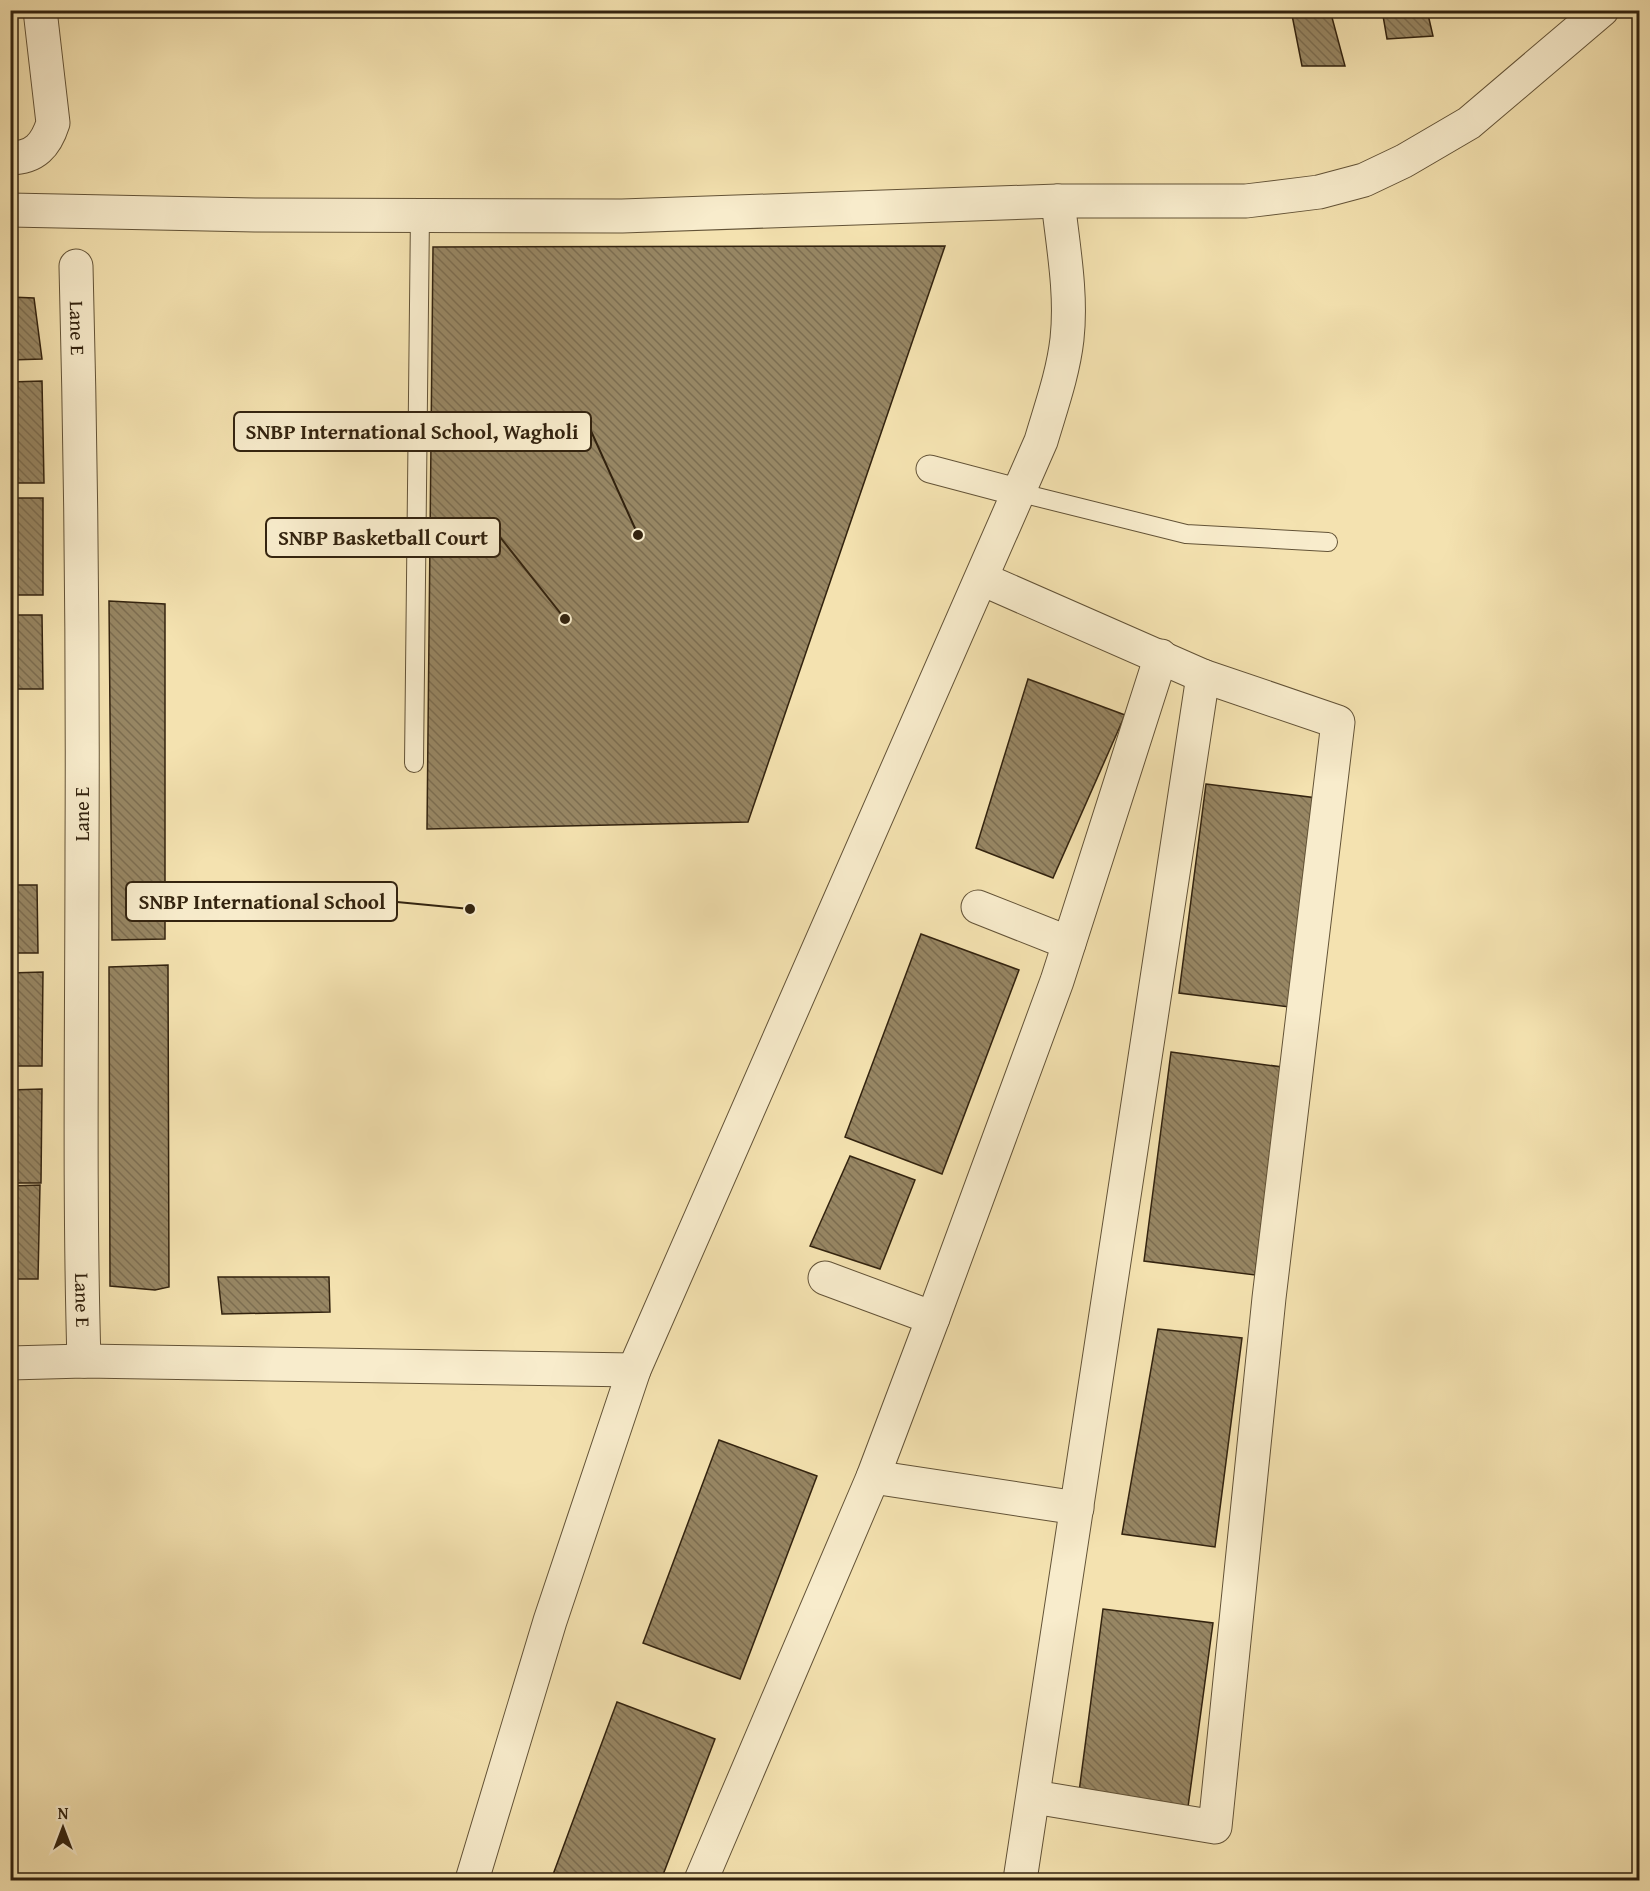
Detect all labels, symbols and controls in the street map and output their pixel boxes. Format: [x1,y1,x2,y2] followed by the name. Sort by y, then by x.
[63,300,93,355] street label: Lane E
[234,412,591,451] callout: SNBP International School, Wagholi
[245,416,579,447] text: SNBP International School, Wagholi
[266,518,500,557] callout: SNBP Basketball Court
[278,522,488,553] text: SNBP Basketball Court
[67,787,96,841] street label: Lane E
[126,882,397,921] callout: SNBP International School
[138,886,386,917] text: SNBP International School
[68,1273,98,1327] street label: Lane E
[33,1798,93,1858] north arrow
[58,1801,69,1825] text: N

